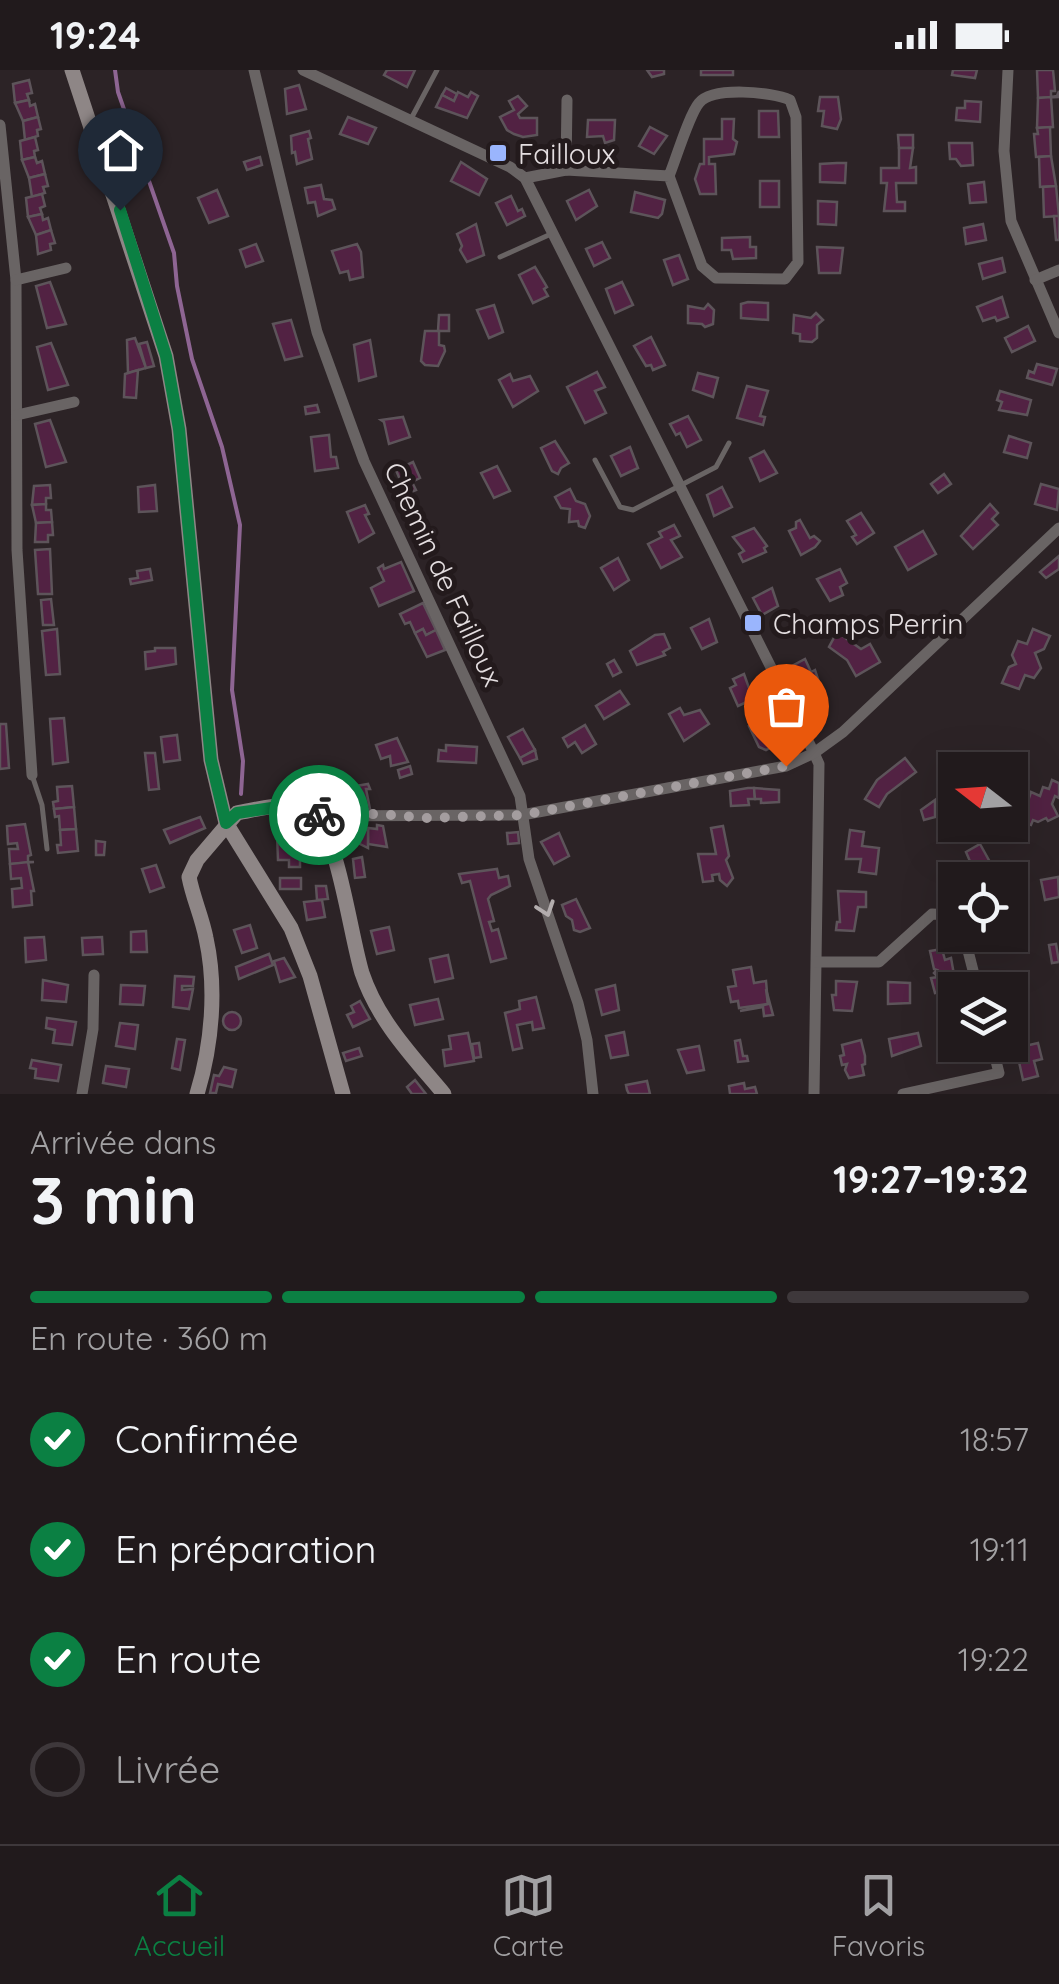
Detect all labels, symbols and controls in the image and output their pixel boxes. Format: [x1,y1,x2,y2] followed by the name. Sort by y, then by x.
[50,11,141,59] text: 19:24
[78,108,163,211] pin
[93,123,148,178] icon: home
[518,136,615,171] place label: Failloux
[487,142,509,164] marker: Failloux
[377,456,511,692] street label: Chemin de Failloux
[773,606,963,641] place label: Champs Perrin
[742,612,764,634] marker: Champs Perrin
[744,664,829,767] pin
[759,679,814,734] icon: bag
[938,752,1028,842] north arrow
[938,752,1028,1062] map controls
[269,765,369,865] courier
[292,788,347,843] icon: bike
[938,862,1028,952] button: locate
[534,900,554,917] one-way arrow
[938,972,1028,1062] button: layers
[30,1122,216,1162] text: Arrivée dans
[833,1155,1029,1203] text: 19:27–19:32
[30,1159,197,1240] text: 3 min
[30,1318,268,1358] text: En route · 360 m
[30,1412,85,1467] icon: check
[115,1415,299,1463] text: Confirmée
[960,1419,1029,1459] text: 18:57
[30,1522,85,1577] icon: check
[115,1525,376,1573] text: En préparation
[970,1529,1029,1569] text: 19:11
[30,1632,85,1687] icon: check
[115,1635,261,1683] text: En route
[958,1639,1029,1679] text: 19:22
[115,1745,220,1793] text: Livrée
[134,1868,225,1963] tab: Accueil
[493,1868,564,1963] tab: Carte
[832,1868,925,1963] tab: Favoris

